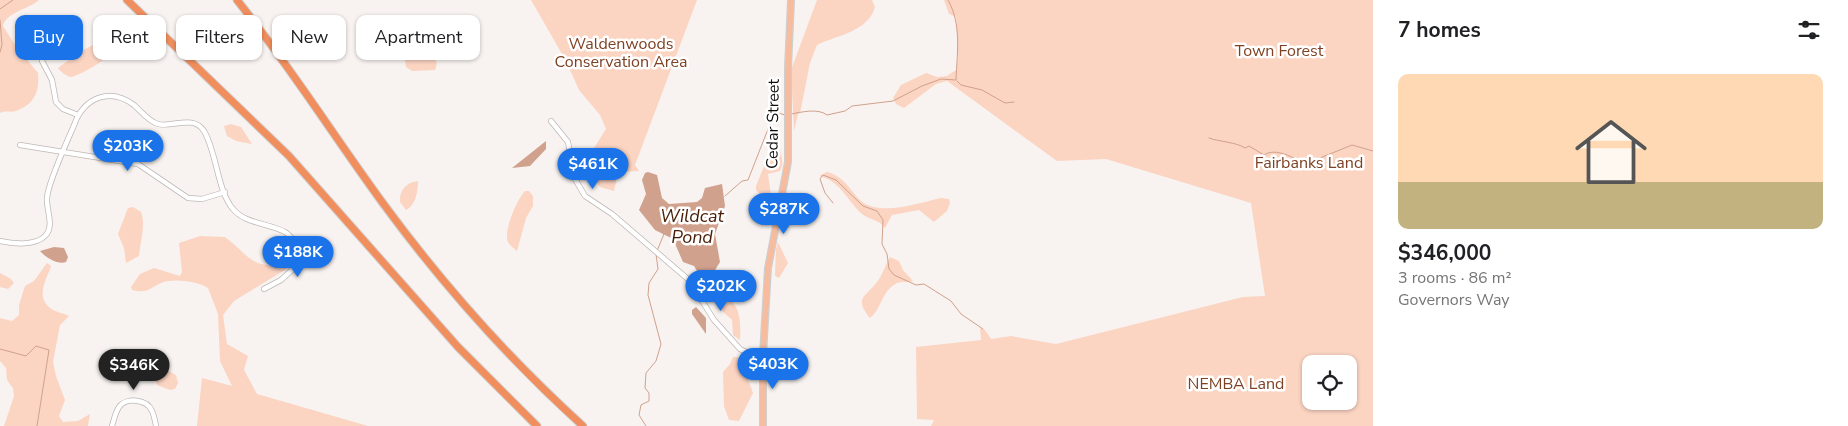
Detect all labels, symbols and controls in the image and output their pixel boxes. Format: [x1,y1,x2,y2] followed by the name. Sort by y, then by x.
[15,15,83,60] chip: Buy
[93,15,166,60] chip: Rent
[176,15,262,60] chip: Filters
[272,15,346,60] chip: New
[356,15,480,60] chip: Apartment
[1398,16,1481,44] text: 7 homes
[1795,16,1823,44] icon: filters
[555,33,687,73] park label: Waldenwoods Conservation Area
[1235,40,1324,62] park label: Town Forest
[761,78,785,169] street label: Cedar Street
[1566,107,1656,197] icon: home
[93,130,163,172] pin: $203K
[103,135,153,157] text: $203K
[558,148,628,190] pin: $461K
[1255,152,1363,174] park label: Fairbanks Land
[568,153,618,175] text: $461K
[749,192,819,235] pin: $287K
[759,198,809,220] text: $287K
[660,204,725,249] water label: Wildcat Pond
[263,236,333,278] pin: $188K
[1398,239,1491,267] text: $346,000
[273,241,323,263] text: $188K
[1398,267,1511,289] text: 3 rooms · 86 m²
[686,270,756,312] pin: $202K
[696,275,746,297] text: $202K
[1398,289,1510,311] text: Governors Way
[99,348,169,391] pin: $346K
[738,348,808,390] pin: $403K
[748,353,798,375] text: $403K
[109,354,159,376] text: $346K
[1302,355,1357,410] map controls
[1302,355,1357,410] button: locate
[1188,373,1284,395] park label: NEMBA Land

